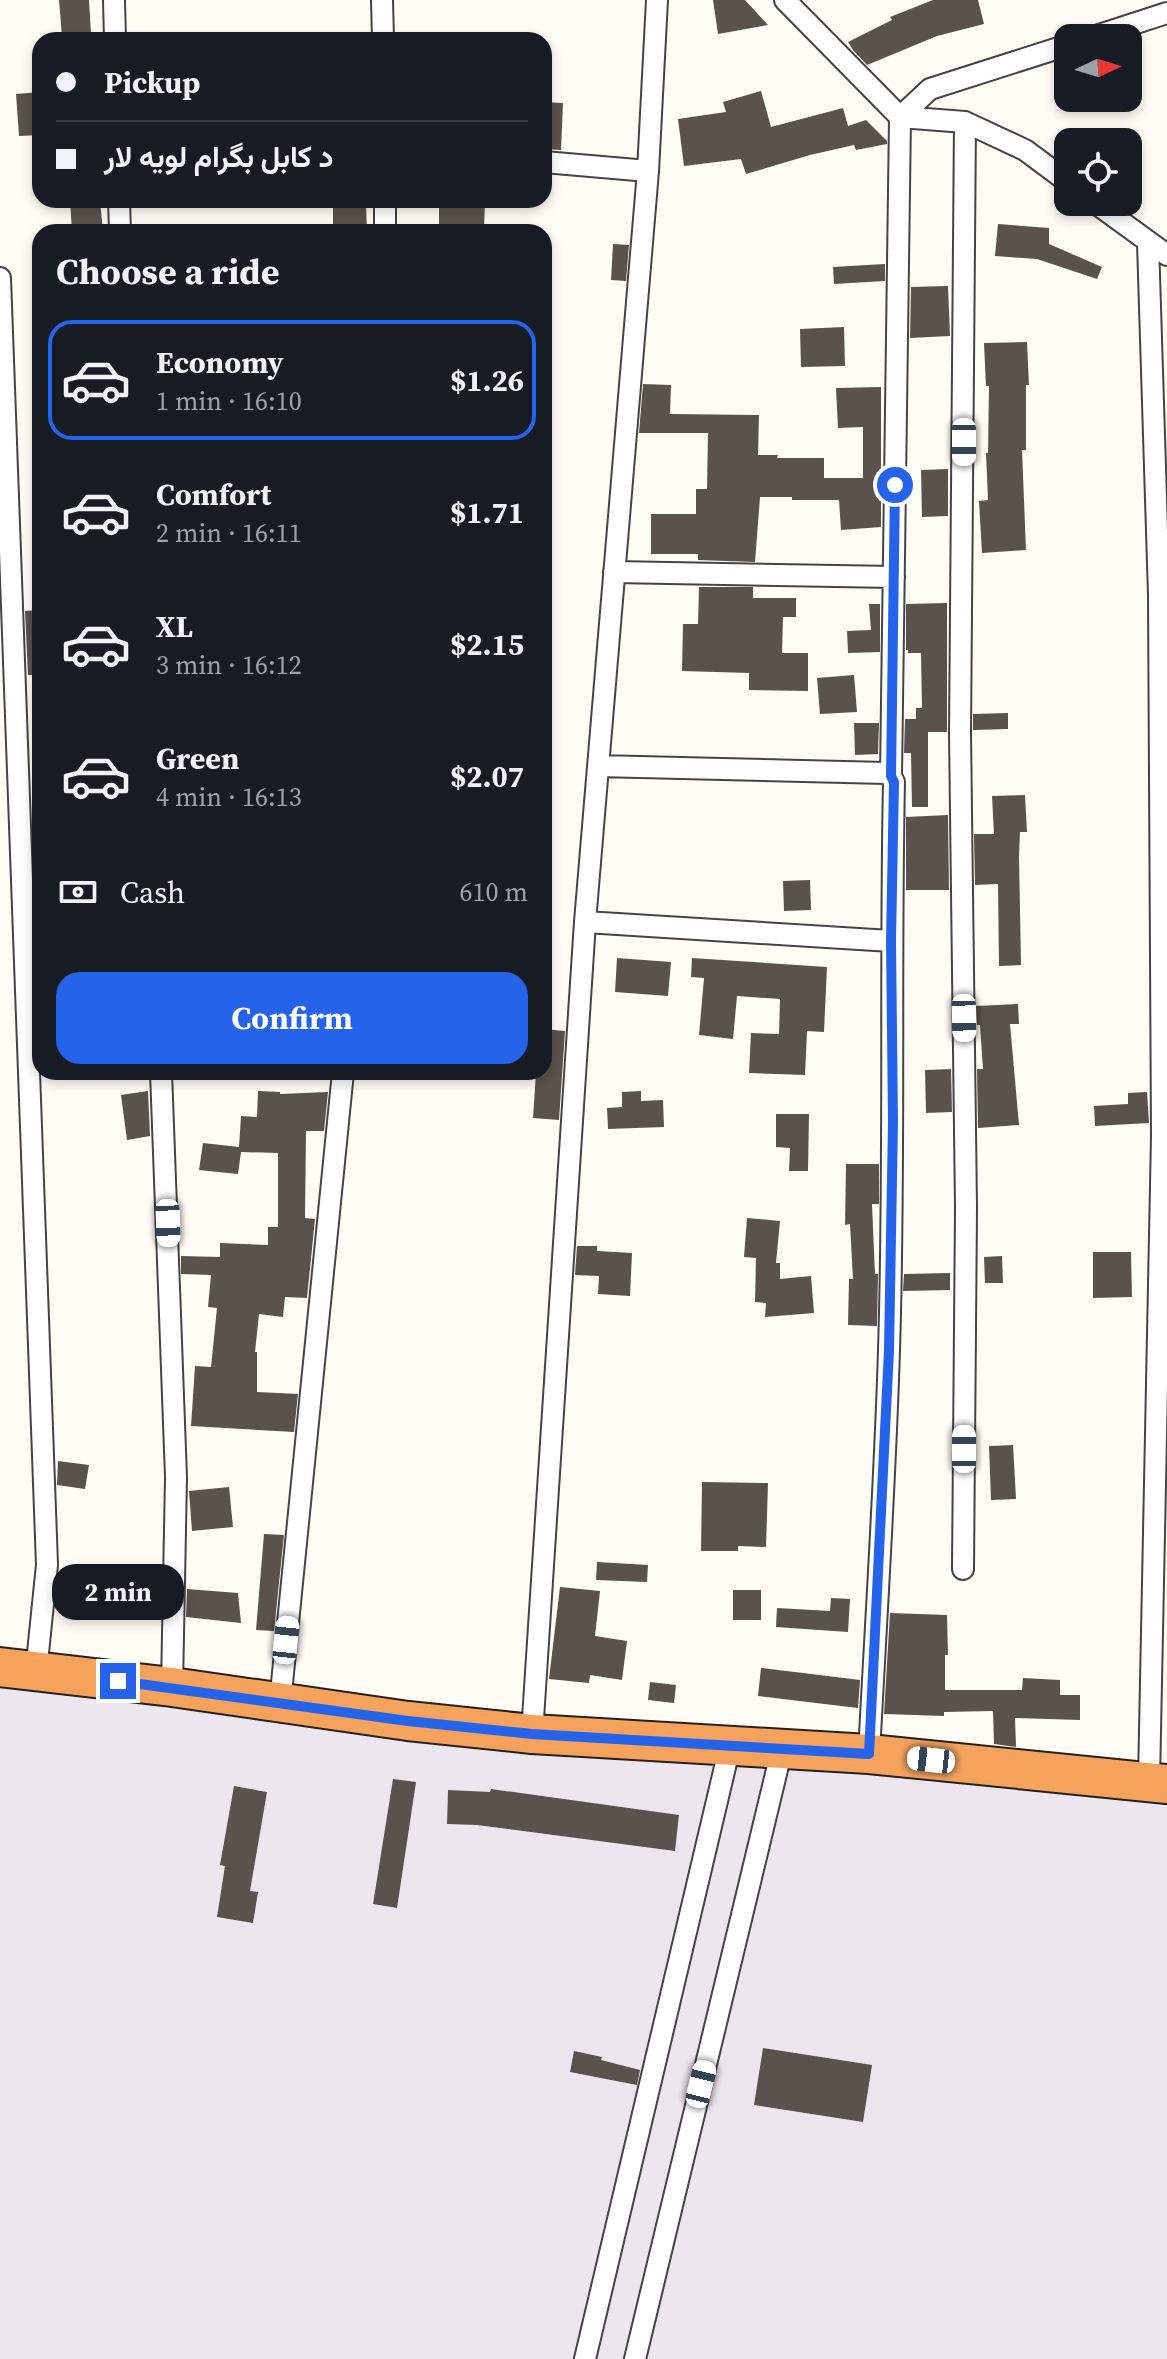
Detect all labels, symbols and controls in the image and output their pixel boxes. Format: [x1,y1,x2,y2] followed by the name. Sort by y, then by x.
[1054,24,1142,112] north arrow
[1054,24,1142,216] map controls
[104,62,200,103] text: Pickup
[1054,128,1142,216] button: locate
[104,136,333,177] text: د کابل بگرام لویه لار
[56,247,279,296] text: Choose a ride
[156,342,284,383] text: Economy
[60,344,132,416] icon: car
[450,360,524,401] text: $1.26
[156,383,302,419] text: 1 min · 16:10
[952,418,976,466] car
[877,467,913,503] route start
[156,474,271,515] text: Comfort
[60,476,132,548] icon: car
[450,492,524,533] text: $1.71
[156,515,302,551] text: 2 min · 16:11
[156,606,193,647] text: XL
[60,608,132,680] icon: car
[450,624,524,665] text: $2.15
[156,647,302,683] text: 3 min · 16:12
[156,738,239,779] text: Green
[60,740,132,812] icon: car
[450,756,524,797] text: $2.07
[156,779,302,815] text: 4 min · 16:13
[56,870,100,914] icon: cash
[120,872,185,913] text: Cash
[460,874,528,910] text: 610 m
[56,972,528,1064] button: Confirm
[952,994,976,1042] car
[155,1199,181,1247] car
[952,1425,976,1473] car
[52,1565,184,1621] callout: 2 min
[84,1574,152,1610] text: 2 min
[272,1615,300,1665] car
[100,1663,136,1699] route end
[906,1746,956,1774] car
[684,2058,718,2110] car

